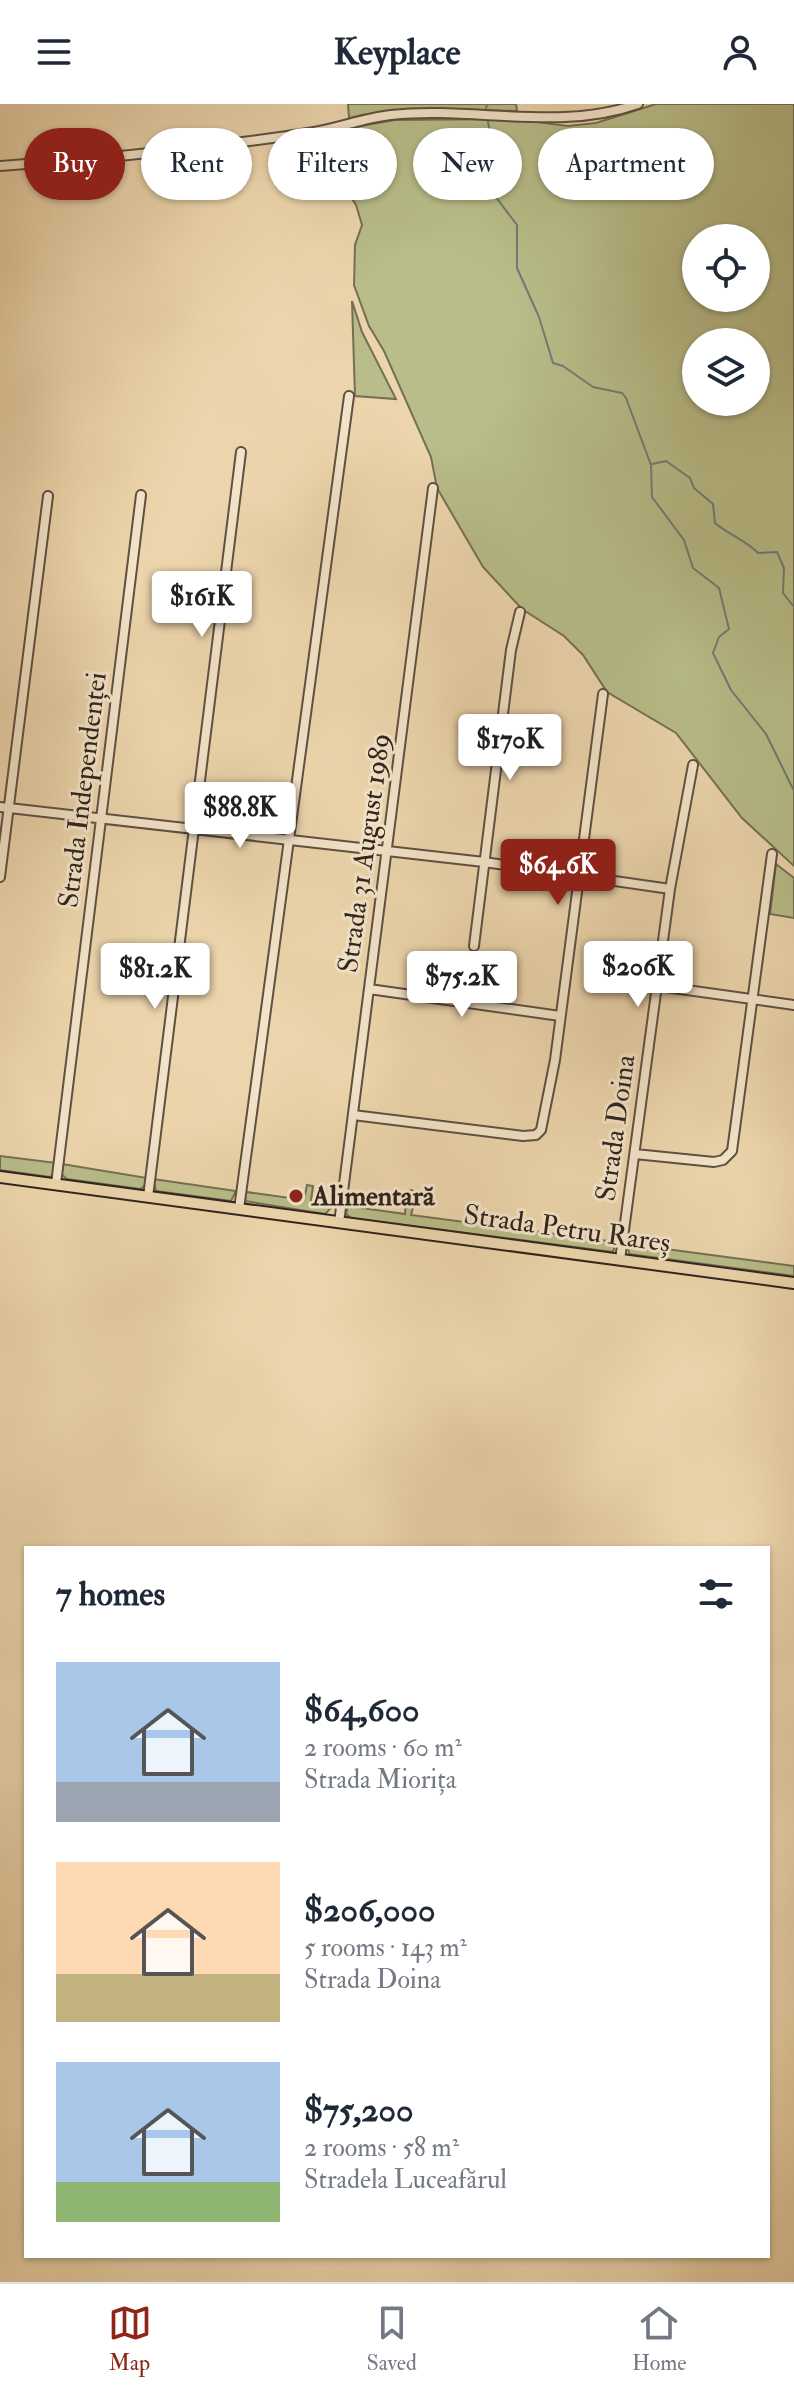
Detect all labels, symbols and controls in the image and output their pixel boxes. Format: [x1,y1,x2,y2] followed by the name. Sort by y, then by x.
[32,30,76,74] icon: menu
[333,30,461,75] text: Keyplace
[718,30,762,74] icon: person
[24,128,125,200] chip: Buy
[141,128,252,200] chip: Rent
[268,128,397,200] chip: Filters
[413,128,522,200] chip: New
[538,128,714,200] chip: Apartment
[682,224,770,416] map controls
[682,224,770,312] button: locate
[682,328,770,416] button: layers
[146,571,258,639] pin: $161K
[170,581,234,613] text: $161K
[51,670,115,910] street label: Strada Independenței
[454,714,566,782] pin: $170K
[476,724,544,756] text: $170K
[331,731,399,975] street label: Strada 31 August 1989
[175,782,305,850] pin: $88.8K
[203,792,277,824] text: $88.8K
[493,839,623,907] pin: $64.6K
[519,849,597,881] text: $64.6K
[582,941,694,1009] pin: $206K
[90,943,220,1011] pin: $81.2K
[397,951,527,1019] pin: $75.2K
[602,951,674,983] text: $206K
[119,953,191,985] text: $81.2K
[425,961,499,993] text: $75.2K
[588,1052,644,1203] street label: Strada Doina
[311,1179,436,1214] place label: Alimentară
[287,1187,305,1205] marker: Alimentară
[461,1197,673,1261] street label: Strada Petru Rareș
[694,1572,738,1616] icon: filters
[56,1573,165,1616] text: 7 homes
[304,1689,420,1732] text: $64,600
[120,1694,216,1790] icon: home
[304,1732,462,1764] text: 2 rooms · 60 m²
[304,1764,456,1796] text: Strada Miorița
[304,1889,435,1932] text: $206,000
[120,1894,216,1990] icon: home
[304,1932,467,1964] text: 5 rooms · 143 m²
[304,1964,441,1996] text: Strada Doina
[304,2089,413,2132] text: $75,200
[120,2094,216,2190] icon: home
[304,2132,459,2164] text: 2 rooms · 58 m²
[304,2164,507,2196] text: Stradela Luceafărul
[108,2301,152,2377] tab: Map
[367,2301,417,2377] tab: Saved
[632,2301,686,2377] tab: Home

